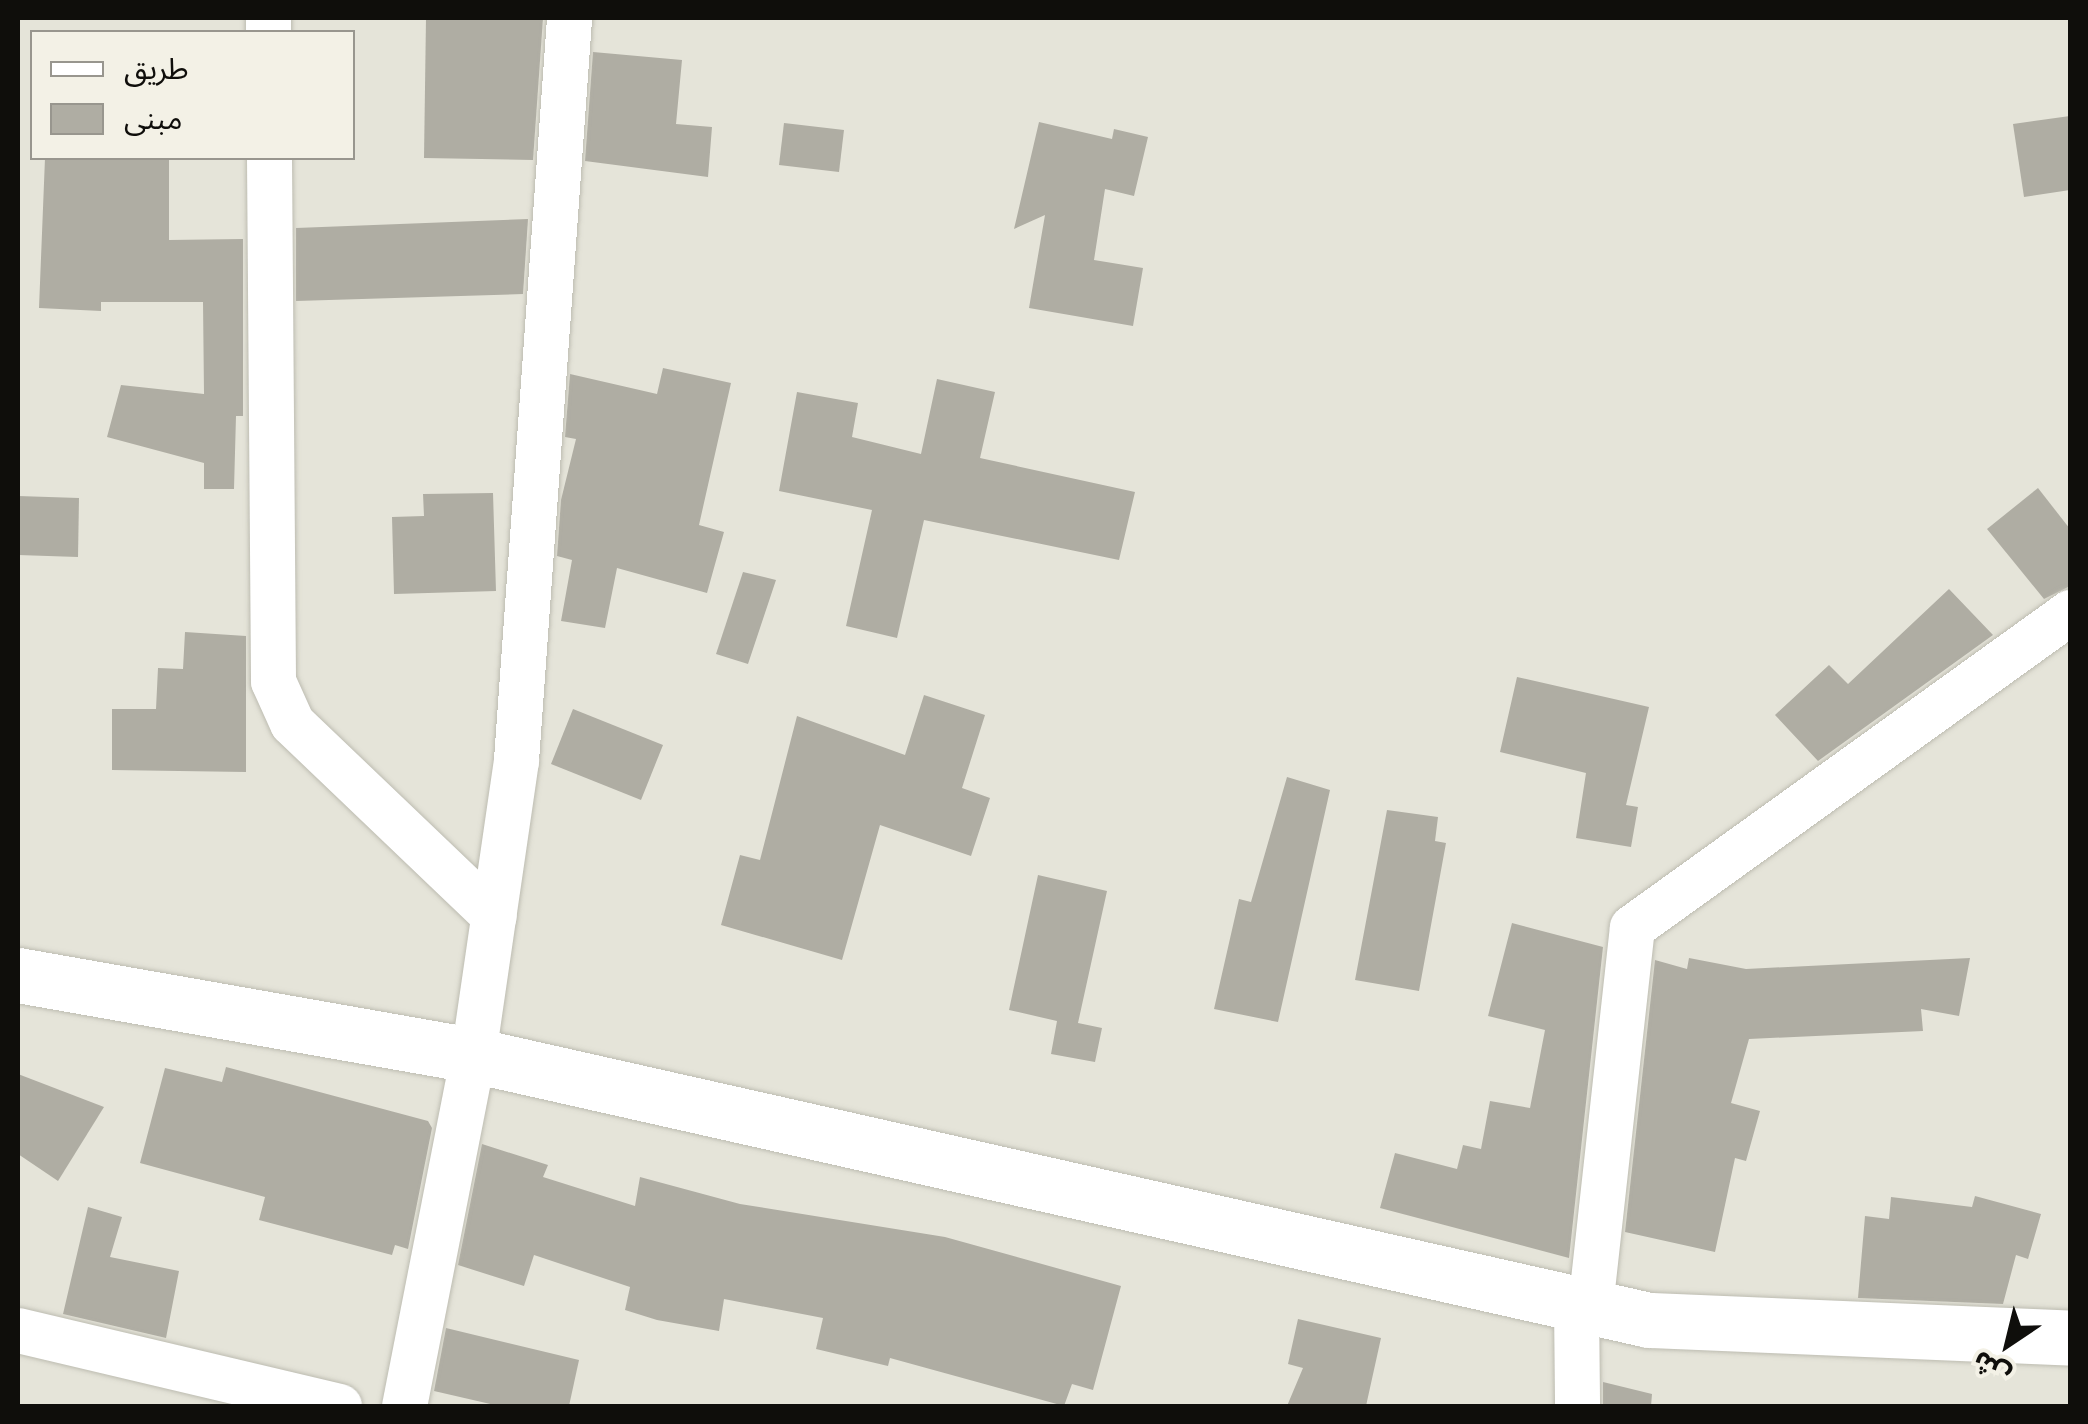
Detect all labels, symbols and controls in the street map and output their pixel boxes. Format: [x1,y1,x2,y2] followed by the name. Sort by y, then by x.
[30,30,355,160] legend
[124,50,189,86] text: طريق
[124,100,182,136] text: مبنى
[1958,1294,2058,1394] north arrow
[1965,1344,2016,1394] text: ش

